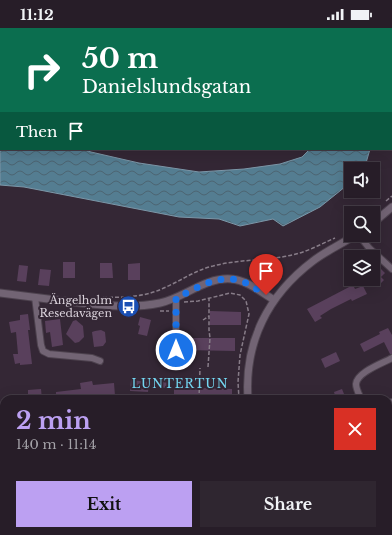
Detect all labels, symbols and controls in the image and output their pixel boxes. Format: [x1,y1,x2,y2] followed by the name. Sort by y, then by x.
[20,5,54,24] text: 11:12
[82,41,158,76] text: 50 m
[16,44,68,96] icon: right
[82,76,251,98] text: Danielslundsgatan
[65,120,87,142] icon: arrive
[16,122,57,141] text: Then
[344,162,380,286] map controls
[344,162,380,198] button: sound
[344,206,380,242] button: search
[344,250,380,286] button: layers
[249,254,283,295] pin
[255,260,277,282] icon: arrive
[39,293,112,320] place label: Ängelholm Resedavägen
[115,293,141,319] bus stop icon: Ängelholm Resedavägen
[155,329,197,371] position arrow
[132,376,228,391] district label: LUNTERTUN
[16,406,91,435] text: 2 min
[334,408,376,450] button: close
[16,436,96,453] text: 140 m · 11:14
[16,481,192,527] button: Exit
[200,481,376,527] button: Share

